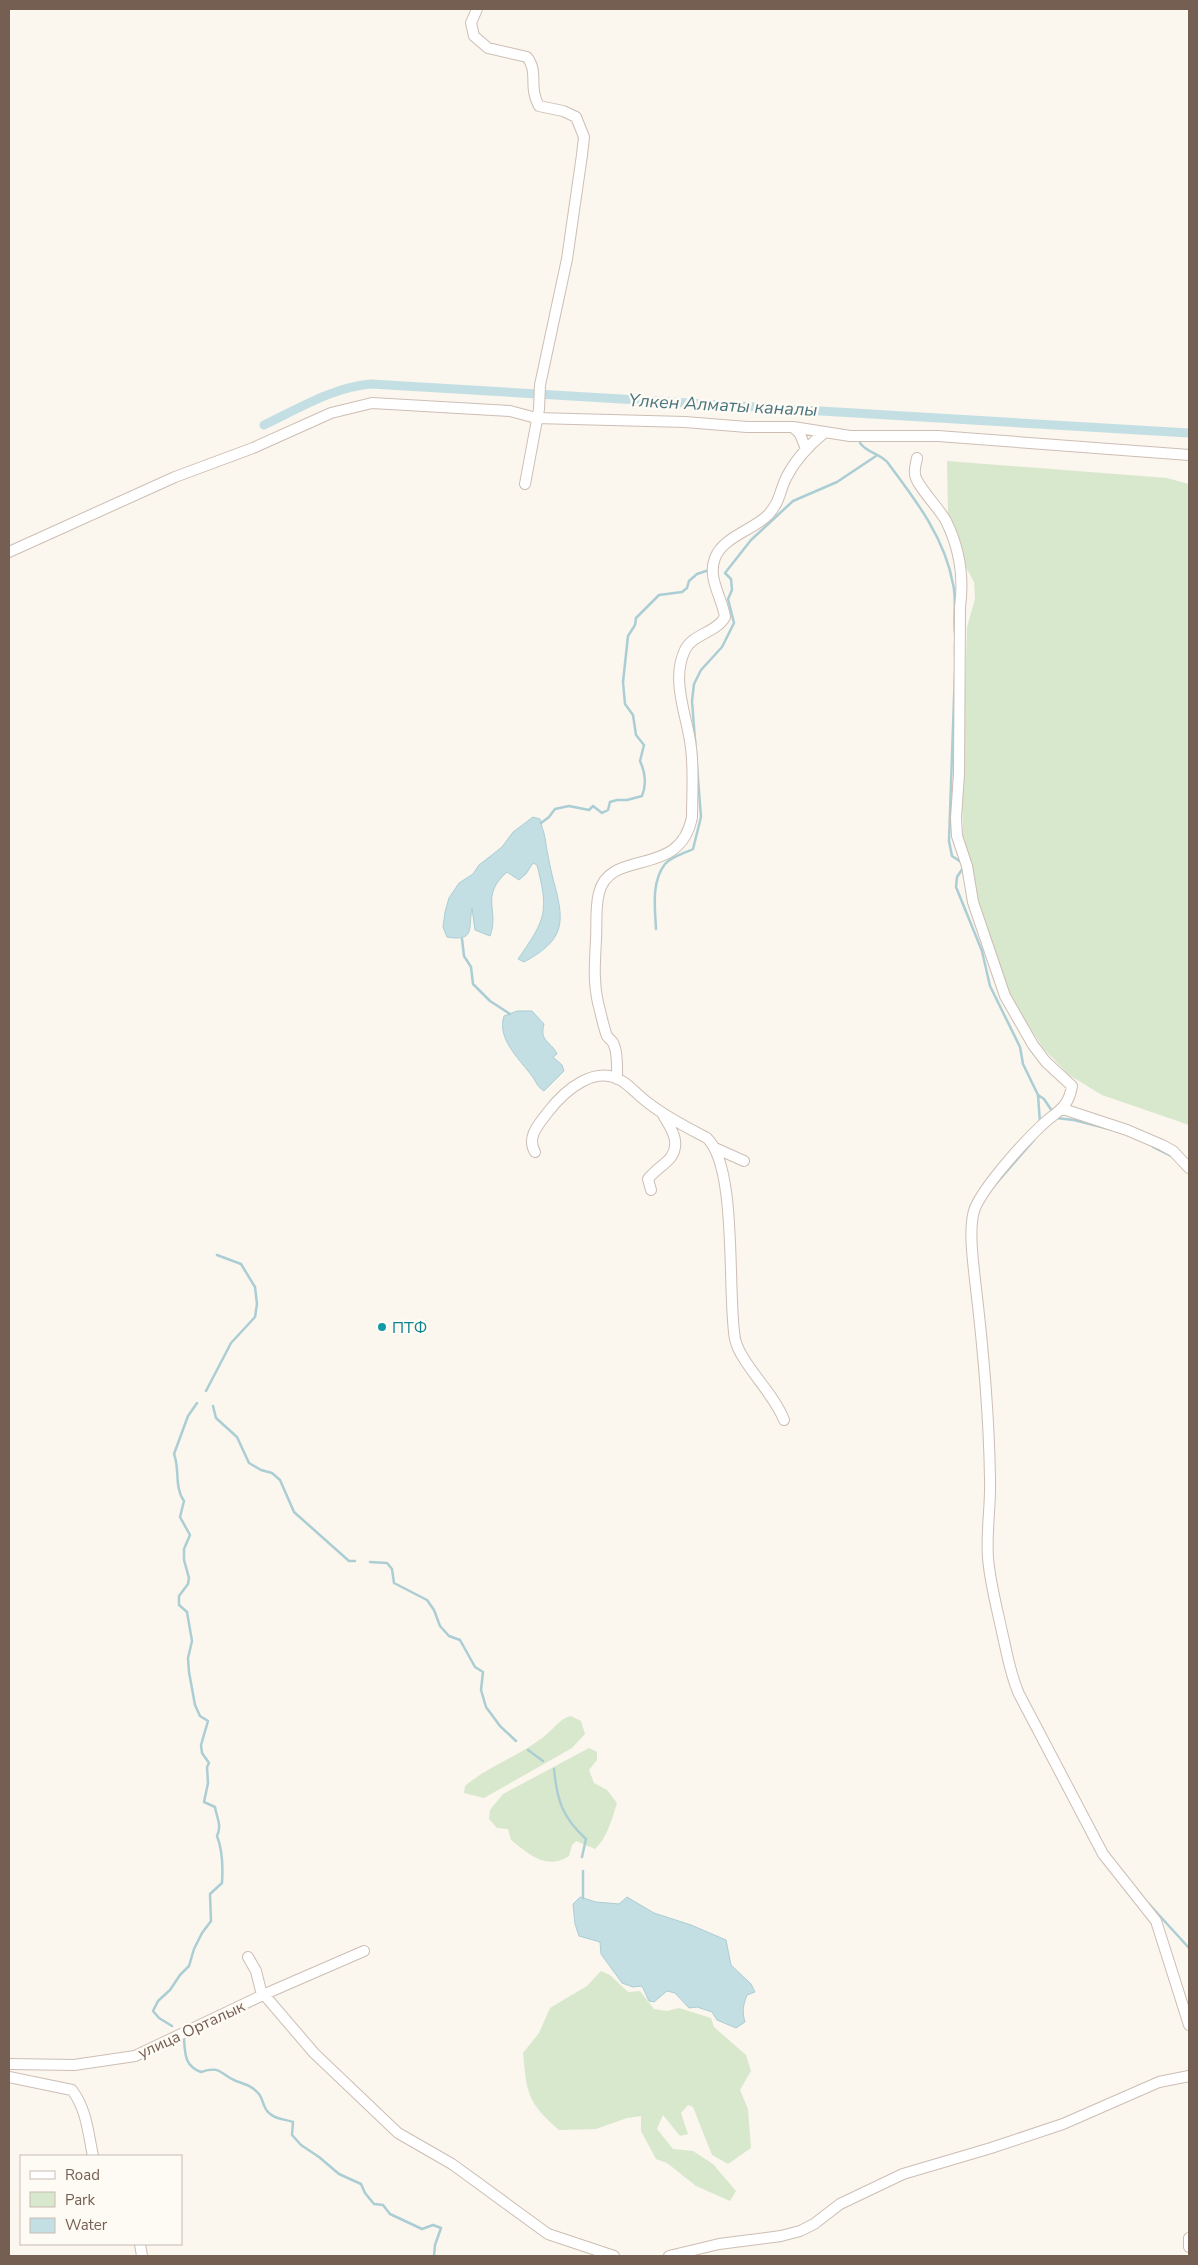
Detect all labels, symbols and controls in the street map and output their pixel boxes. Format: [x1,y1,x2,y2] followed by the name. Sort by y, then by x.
[628,388,818,422] water label: Үлкен Алматы каналы
[392,1317,427,1339] place label: ПТФ
[376,1321,388,1333] marker: ПТФ
[134,1995,249,2064] street label: улица Орталык
[20,2155,182,2245] legend
[65,2165,100,2185] text: Road
[65,2190,95,2210] text: Park
[65,2215,108,2235] text: Water

